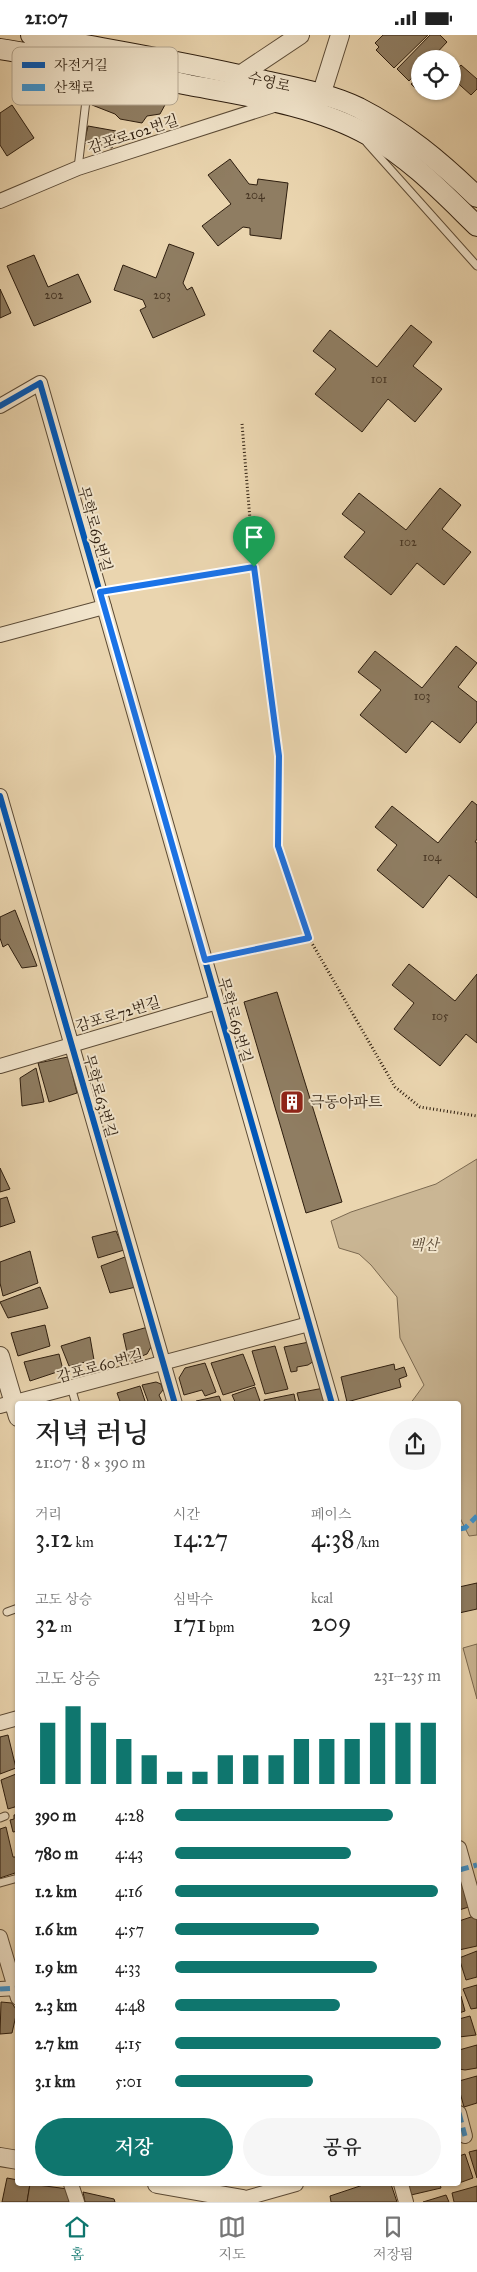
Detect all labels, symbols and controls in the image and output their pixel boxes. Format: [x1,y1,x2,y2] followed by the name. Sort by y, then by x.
[25,6,68,29] text: 21:07
[12,47,178,105] legend
[411,50,461,100] map controls
[411,50,461,100] button: locate
[54,57,108,74] text: 자전거길
[246,68,293,96] street label: 수영로
[54,79,95,96] text: 산책로
[85,111,181,157] street label: 감포로102번길
[245,188,265,202] house number: 204
[45,288,63,302] house number: 202
[153,288,171,302] house number: 203
[371,372,387,386] house number: 101
[74,484,116,574] street label: 무학로69번길
[233,516,275,567] pin
[240,523,268,551] icon: arrive
[399,535,417,549] house number: 102
[414,689,430,703] house number: 103
[423,850,441,864] house number: 104
[214,975,256,1065] street label: 무학로69번길
[73,993,163,1035] street label: 감포로72번길
[431,1009,449,1023] house number: 105
[79,1052,121,1140] street label: 무학로63번길
[279,1089,305,1115] building icon: 극동아파트
[310,1093,383,1111] place label: 극동아파트
[410,1236,441,1254] park label: 백산
[55,1346,145,1386] street label: 감포로60번길
[35,1416,149,1451] text: 저녁 러닝
[389,1418,441,1470] button: share
[35,1453,145,1472] text: 21:07 · 8 × 390 m
[35,1506,62,1523] text: 거리
[173,1506,200,1523] text: 시간
[311,1506,352,1523] text: 페이스
[35,1523,72,1554] text: 3.12
[173,1523,228,1554] text: 14:27
[311,1523,355,1554] text: 4:38
[72,1534,94,1551] text: km
[355,1534,380,1551] text: /km
[311,1590,333,1607] text: kcal
[35,1591,92,1608] text: 고도 상승
[173,1591,214,1608] text: 심박수
[311,1607,351,1638] text: 209
[35,1608,57,1639] text: 32
[173,1608,206,1639] text: 171
[57,1619,72,1636] text: m
[206,1619,235,1636] text: bpm
[373,1666,441,1685] text: 231–235 m
[35,1669,100,1688] text: 고도 상승
[35,1806,76,1825] text: 390 m
[115,1806,144,1825] text: 4:28
[35,1844,78,1863] text: 780 m
[115,1844,143,1863] text: 4:43
[35,1882,77,1901] text: 1.2 km
[115,1882,142,1901] text: 4:16
[35,1920,77,1939] text: 1.6 km
[115,1920,144,1939] text: 4:57
[35,1958,78,1977] text: 1.9 km
[115,1958,141,1977] text: 4:33
[35,1996,77,2015] text: 2.3 km
[115,1996,145,2015] text: 4:48
[35,2034,78,2053] text: 2.7 km
[115,2034,142,2053] text: 4:15
[35,2072,75,2091] text: 3.1 km
[115,2072,142,2091] text: 5:01
[35,2118,233,2176] button: 저장
[243,2118,441,2176] button: 공유
[63,2213,91,2263] tab: 홈
[218,2213,246,2263] tab: 지도
[373,2213,414,2263] tab: 저장됨

